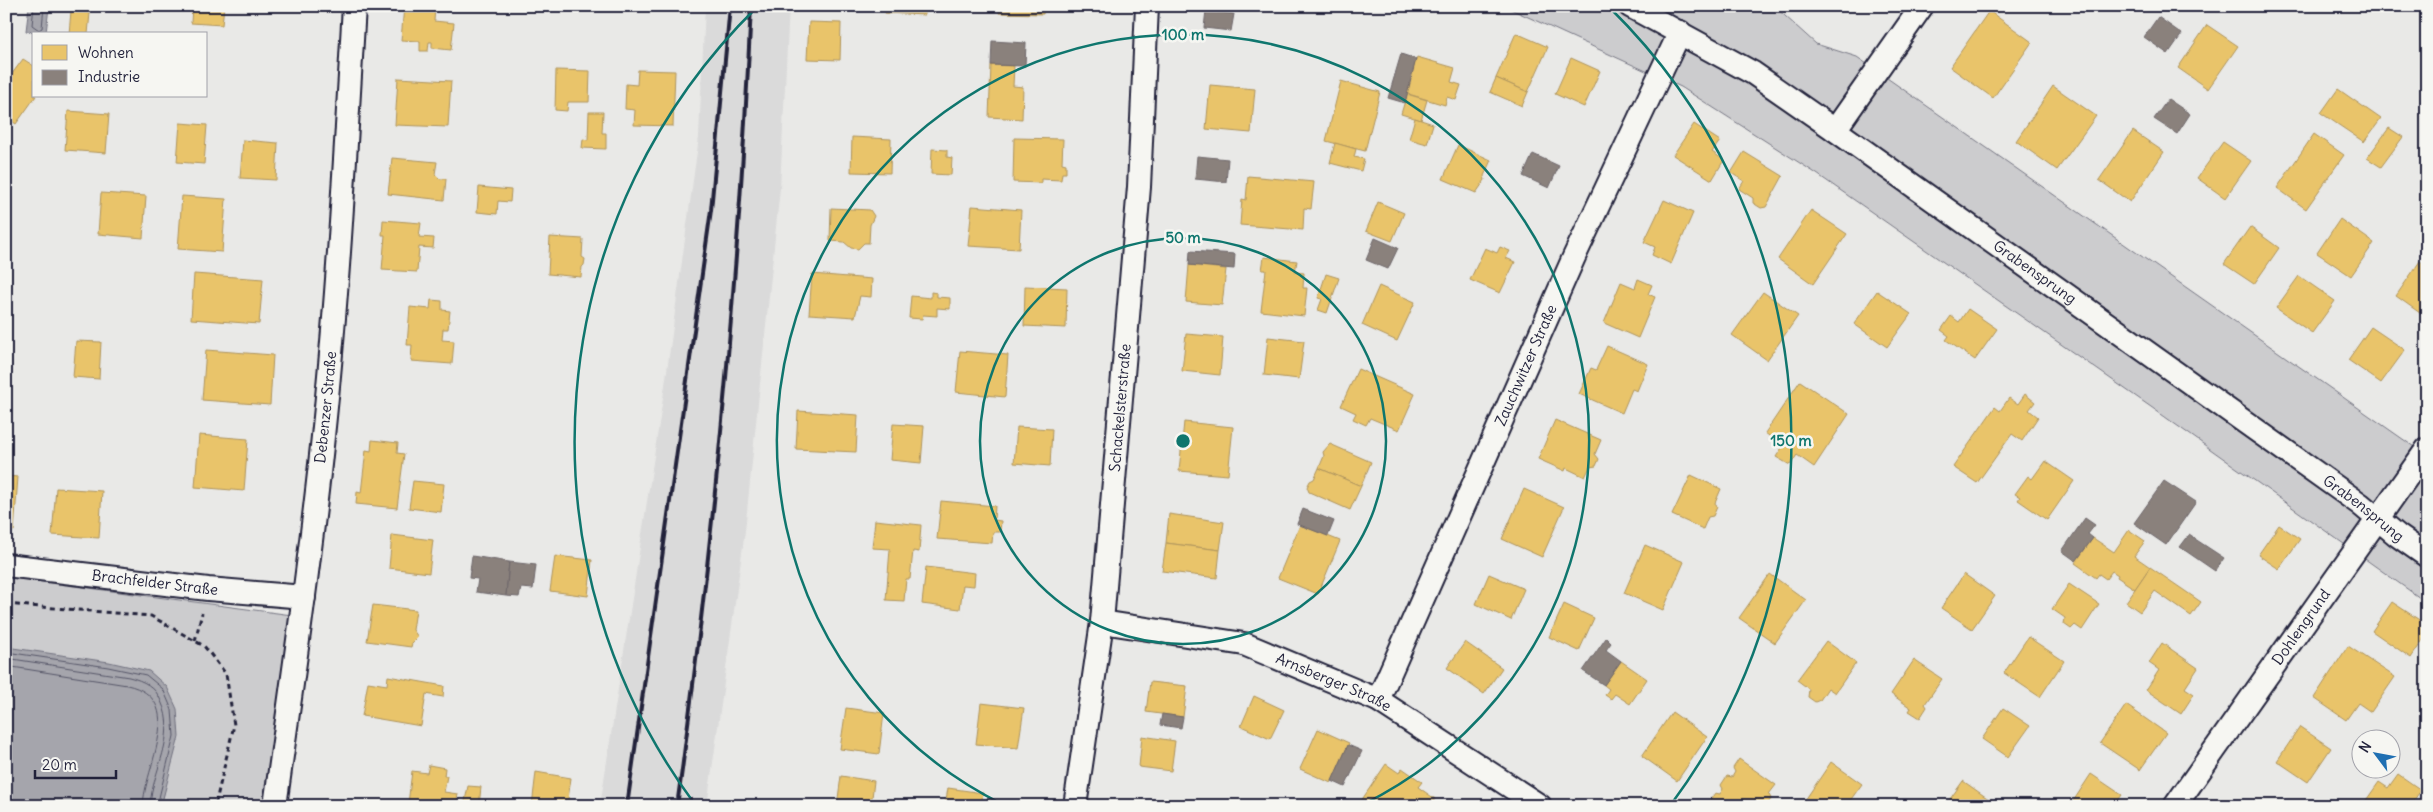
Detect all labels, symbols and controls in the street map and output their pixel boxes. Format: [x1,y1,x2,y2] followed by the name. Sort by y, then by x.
[1162,25,1204,44] text: 100 m
[32,32,208,98] legend
[78,43,134,62] text: Wohnen
[78,67,140,86] text: Industrie
[1165,228,1201,247] text: 50 m
[1990,236,2080,308] street label: Grabensprung
[1491,302,1561,429] street label: Zauchwitzer Straße
[1105,343,1135,472] street label: Schackelsterstraße
[310,350,340,464] street label: Debenzer Straße
[1770,431,1812,450] text: 150 m
[1174,432,1192,450] centre of rings
[2319,471,2408,546] street label: Grabensprung
[91,565,219,599] street label: Brachfelder Straße
[2268,585,2334,668] street label: Dohlengrund
[1273,648,1395,715] street label: Arnsberger Straße
[2350,730,2400,780] north arrow
[2355,738,2375,756] text: N
[35,747,116,779] scale bar
[42,755,77,774] text: 20 m

